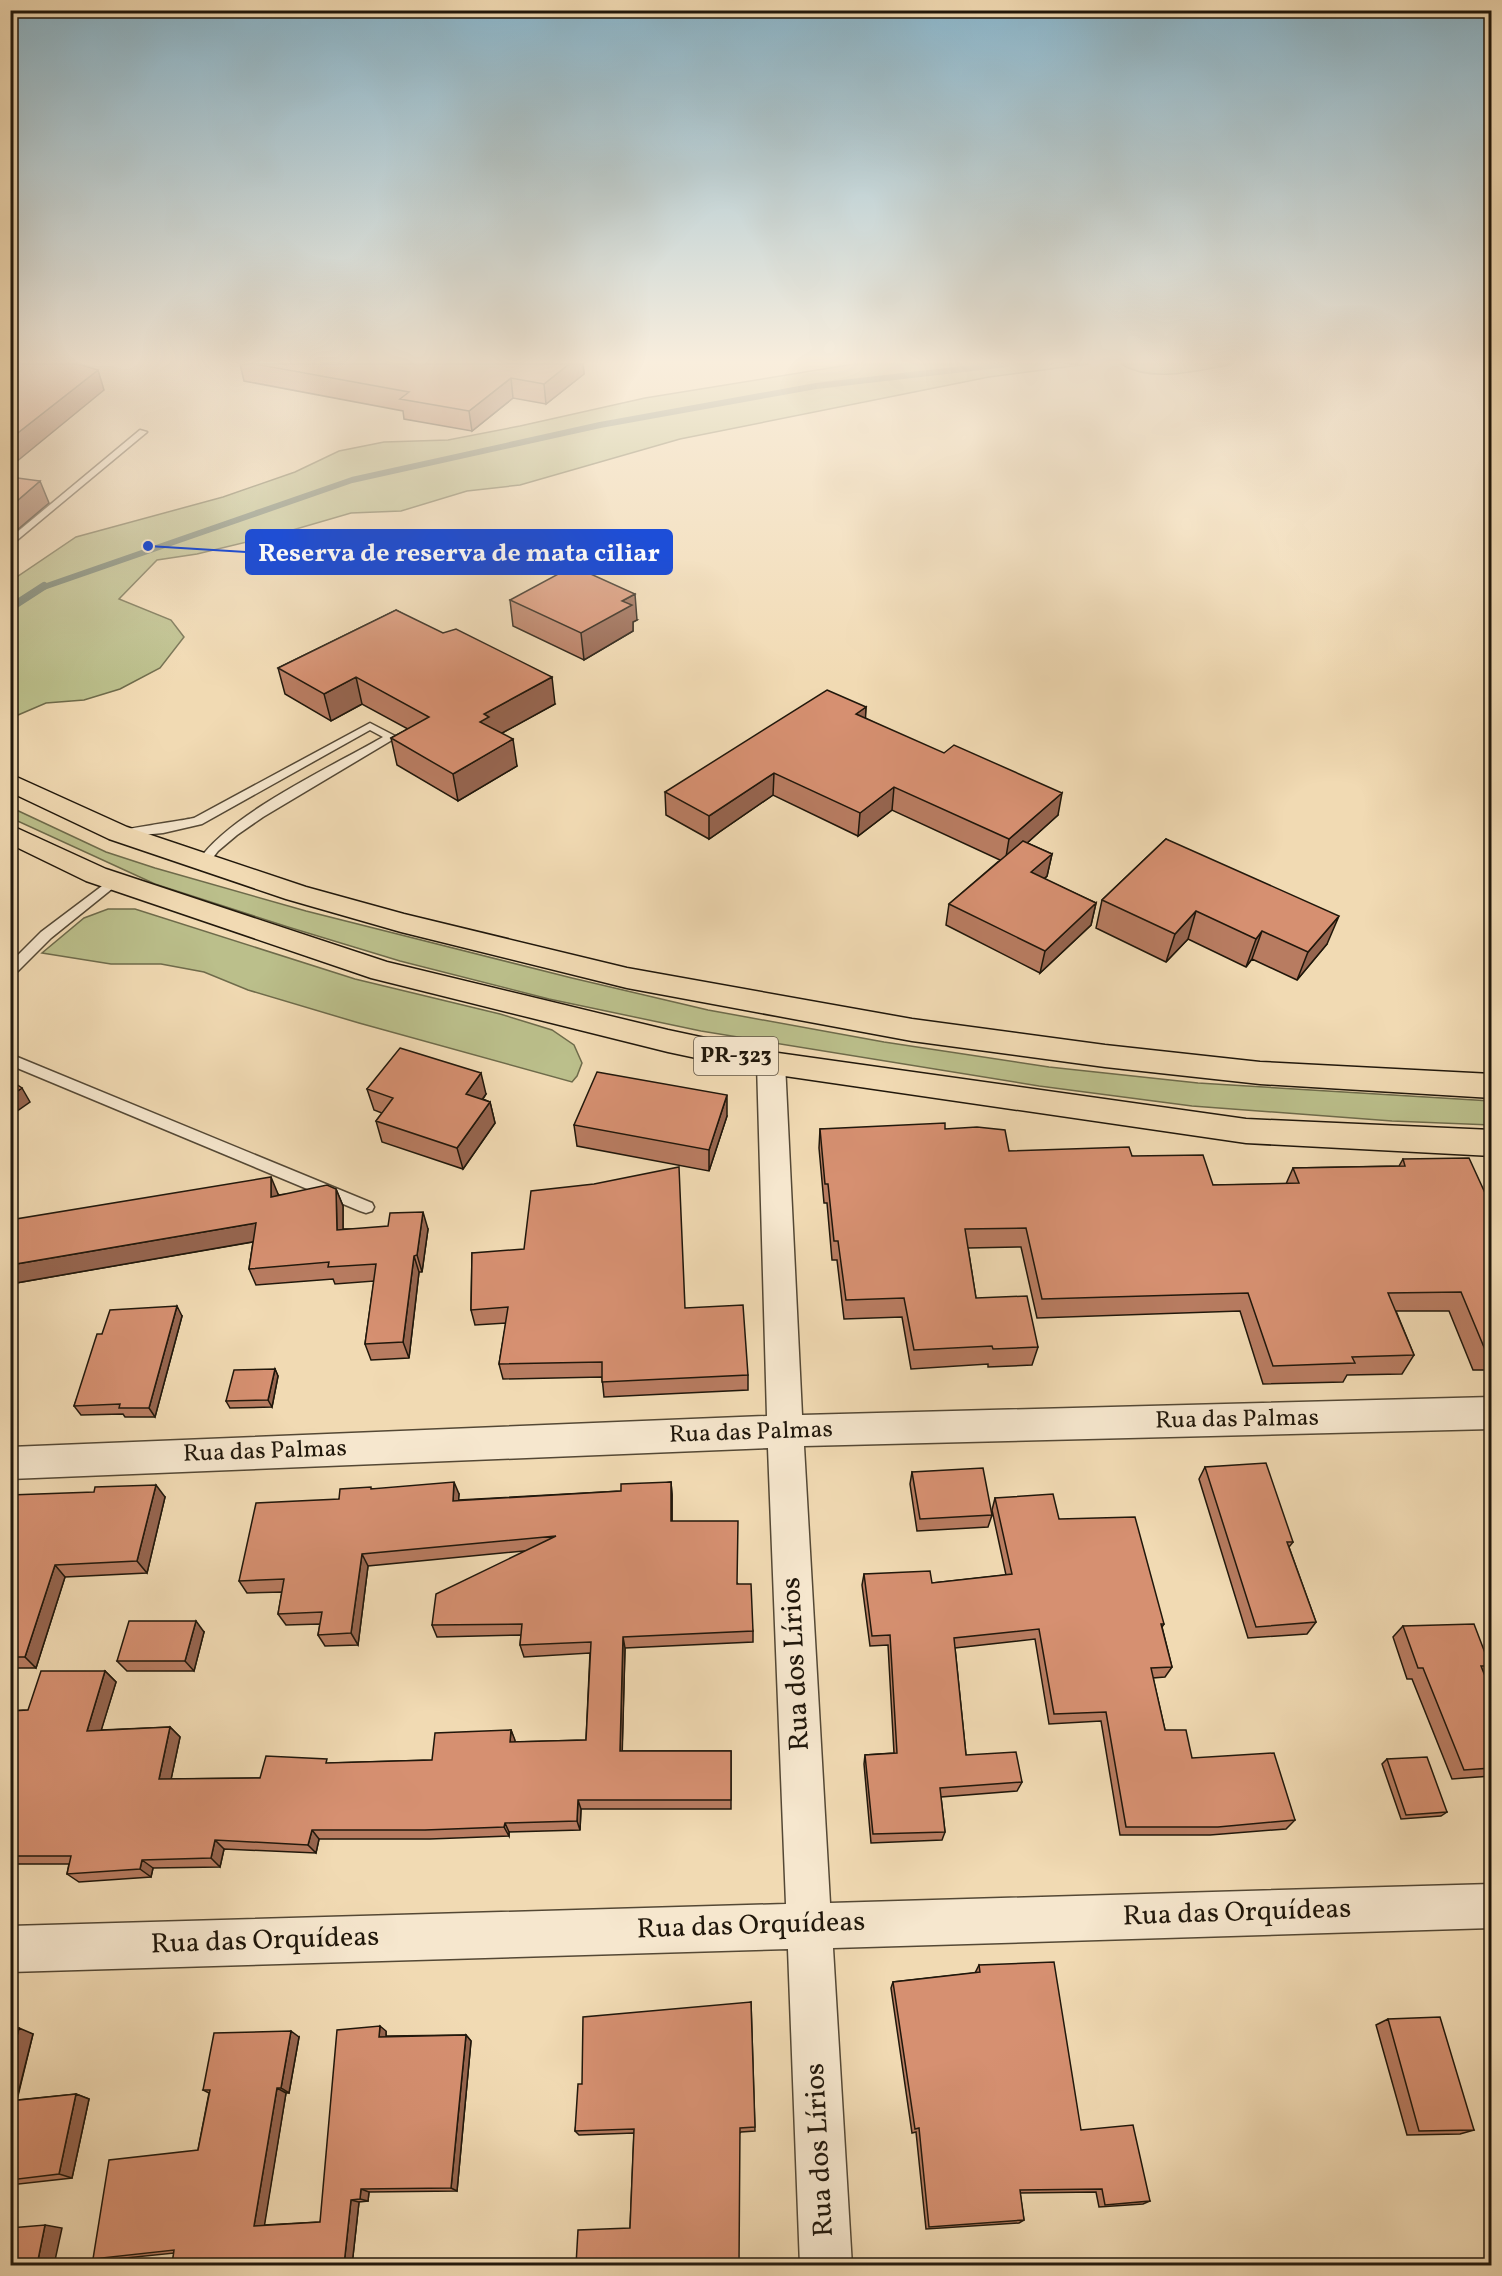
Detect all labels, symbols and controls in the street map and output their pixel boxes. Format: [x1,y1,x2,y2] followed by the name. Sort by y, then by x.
[246,530,672,574] callout: Reserva de reserva de mata ciliar
[258,536,660,572] text: Reserva de reserva de mata ciliar
[694,1037,778,1075] road number: PR-323
[1155,1402,1319,1438] street label: Rua das Palmas
[669,1413,833,1453] street label: Rua das Palmas
[183,1432,347,1472] street label: Rua das Palmas
[772,1576,820,1752] street label: Rua dos Lírios
[1122,1890,1352,1936] street label: Rua das Orquídeas
[636,1903,866,1949] street label: Rua das Orquídeas
[150,1918,380,1964] street label: Rua das Orquídeas
[796,2062,844,2238] street label: Rua dos Lírios

